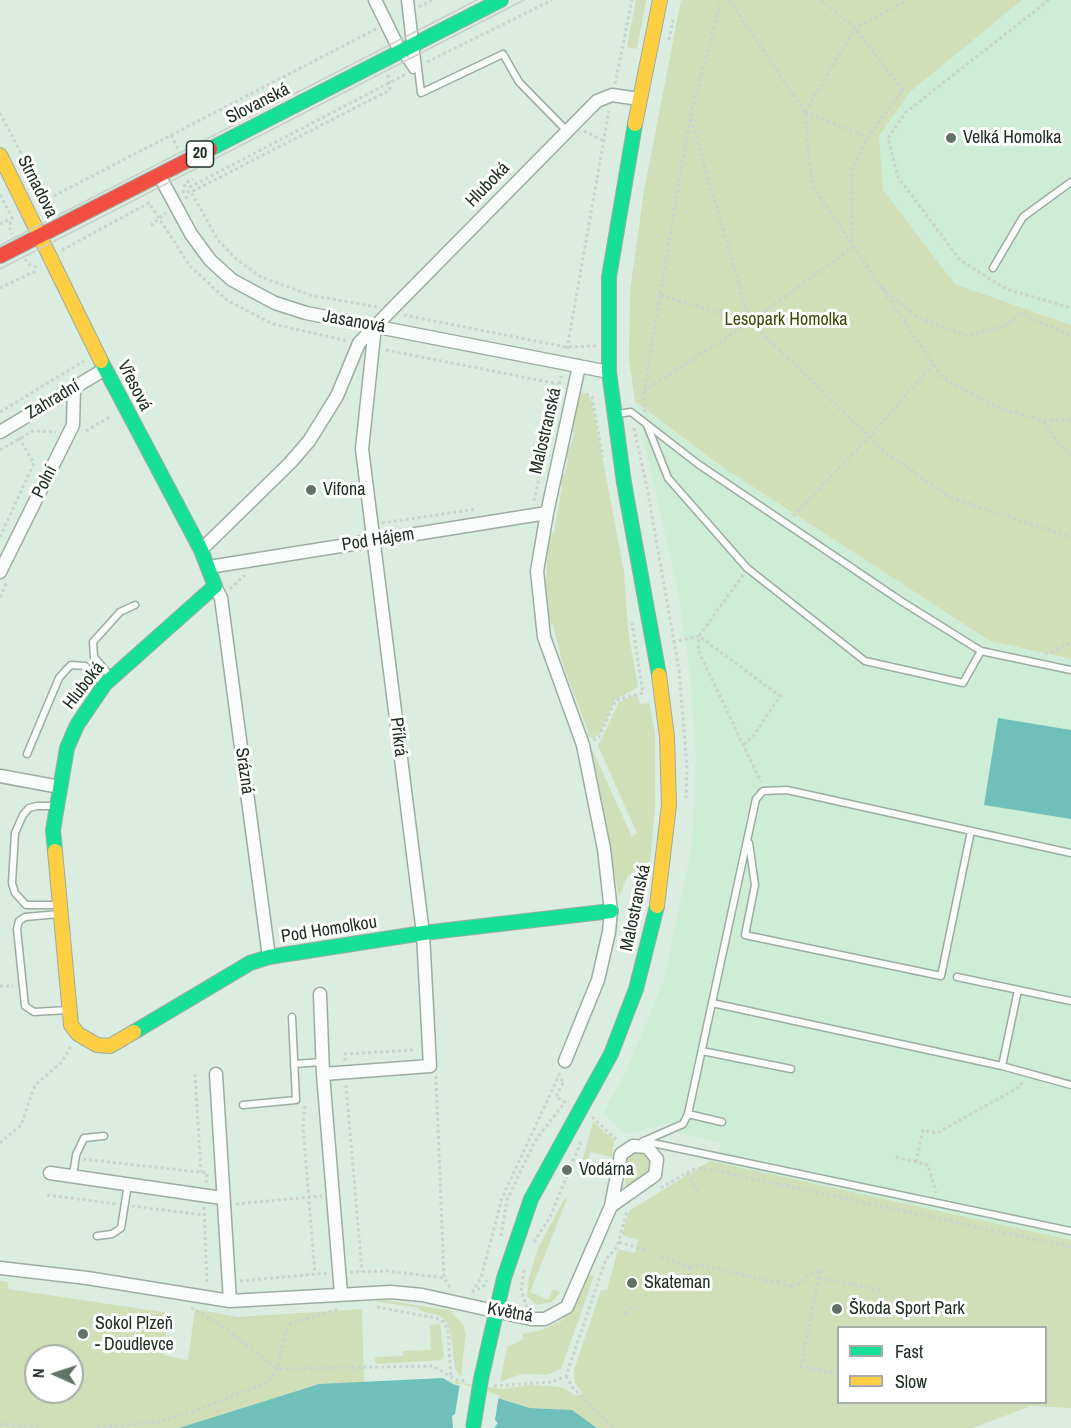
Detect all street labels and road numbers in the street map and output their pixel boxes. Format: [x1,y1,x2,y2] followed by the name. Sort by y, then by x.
[223,79,293,129] street label: Slovanská
[186,141,214,167] road number: 20
[12,152,62,222] street label: Strnadova
[461,158,515,212] street label: Hluboká
[321,306,387,338] street label: Jasanová
[112,357,156,415] street label: Vřesová
[22,376,84,424] street label: Zahradní
[526,386,566,476] street label: Malostranská
[28,462,62,502] street label: Polní
[340,524,416,556] street label: Pod Hájem
[59,658,109,714] street label: Hluboká
[385,716,411,758] street label: Příkrá
[230,746,258,796] street label: Srázná
[616,863,656,953] street label: Malostranská
[280,912,378,948] street label: Pod Homolkou
[485,1298,535,1328] street label: Květná

